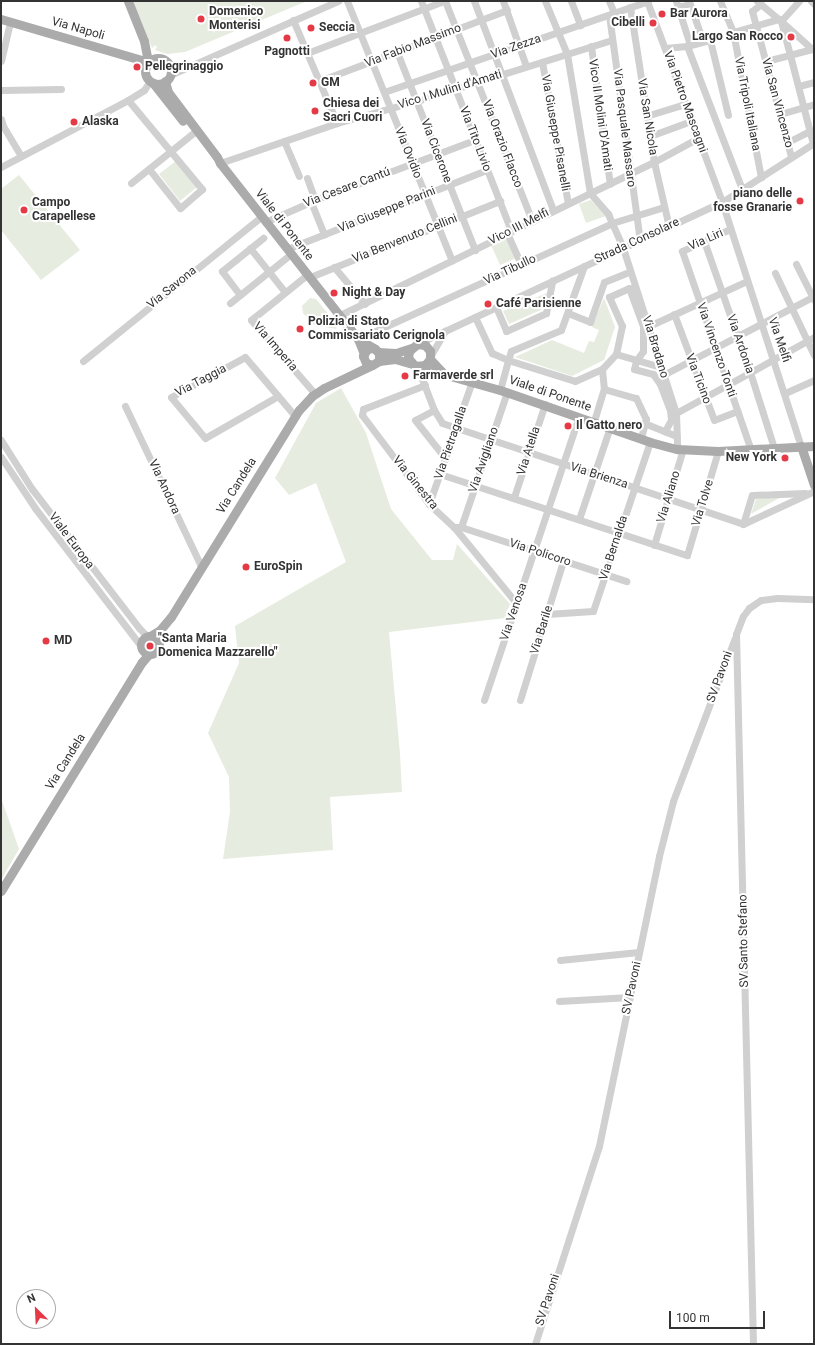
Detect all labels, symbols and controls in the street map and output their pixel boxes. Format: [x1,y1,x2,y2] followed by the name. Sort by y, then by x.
[209,5,263,33] place label: Domenico Monterisi
[670,7,728,21] place label: Bar Aurora
[657,9,667,19] marker: Bar Aurora
[196,14,206,24] marker: Domenico Monterisi
[50,15,106,43] street label: Via Napoli
[611,16,645,30] place label: Cibelli
[648,18,658,28] marker: Cibelli
[319,21,355,35] place label: Seccia
[363,21,463,71] street label: Via Fabio Massimo
[306,23,316,33] marker: Seccia
[692,30,783,44] place label: Largo San Rocco
[489,32,543,62] street label: Via Zezza
[786,32,796,42] marker: Largo San Rocco
[282,33,292,43] marker: Pagnotti
[264,45,310,59] place label: Pagnotti
[660,49,710,155] street label: Via Pietro Mascagni
[731,56,763,152] street label: Via Tripoli Italiana
[758,56,796,150] street label: Via San Vincenzo
[585,58,615,172] street label: Vico II Molini D'Amati
[145,60,223,74] place label: Pellegrinaggio
[132,62,142,72] marker: Pellegrinaggio
[396,67,504,113] street label: Vico I Mulini d'Amati
[610,68,638,188] street label: Via Pasquale Massaro
[538,74,572,192] street label: Via Giuseppe Pisanelli
[321,76,340,90] place label: GM
[308,78,318,88] marker: GM
[634,78,660,156] street label: Via San Nicola
[323,97,383,125] place label: Chiesa dei Sacri Cuori
[479,98,525,190] street label: Via Orazio Flacco
[456,104,494,174] street label: Via Tito Livio
[310,106,320,116] marker: Chiesa dei Sacri Cuori
[82,115,119,129] place label: Alaska
[69,117,79,127] marker: Alaska
[417,117,455,185] street label: Via Cicerone
[391,125,425,181] street label: Via Ovidio
[302,165,392,211] street label: Via Cesare Cantú
[336,184,438,236] street label: Via Giuseppe Parini
[252,187,316,263] street label: Viale di Ponente
[713,187,792,215] place label: piano delle fosse Granarie
[32,196,96,224] place label: Campo Carapellese
[795,196,805,206] marker: piano delle fosse Granarie
[19,205,29,215] marker: Campo Carapellese
[486,206,552,248] street label: Vico III Melfi
[350,211,460,267] street label: Via Benvenuto Cellini
[592,215,682,267] street label: Strada Consolare
[686,226,726,254] street label: Via Liri
[482,252,538,288] street label: Via Tibullo
[144,264,200,312] street label: Via Savona
[342,286,405,300] place label: Night & Day
[329,288,339,298] marker: Night & Day
[496,297,581,311] place label: Café Parisienne
[483,299,493,309] marker: Café Parisienne
[693,301,739,399] street label: Via Vincenzo Tonti
[723,313,757,375] street label: Via Ardonia
[639,314,671,380] street label: Via Bradano
[308,315,445,343] place label: Polizia di Stato Commissariato Cerignola
[765,316,793,364] street label: Via Melfi
[250,319,300,375] street label: Via Imperia
[295,324,305,334] marker: Polizia di Stato Commissariato Cerignola
[682,352,714,406] street label: Via Ticino
[173,361,229,401] street label: Via Taggia
[413,369,494,383] place label: Farmaverde srl
[400,371,410,381] marker: Farmaverde srl
[507,373,593,415] street label: Viale di Ponente
[432,404,470,482] street label: Via Pietragalla
[576,419,642,433] place label: Il Gatto nero
[563,421,573,431] marker: Il Gatto nero
[466,425,502,495] street label: Via Avigliano
[514,425,544,477] street label: Via Atella
[726,451,777,465] place label: New York
[389,453,441,513] street label: Via Ginestra
[780,453,790,463] marker: New York
[214,455,260,517] street label: Via Candela
[145,457,183,517] street label: Via Andora
[568,460,630,492] street label: Via Brienza
[654,469,684,525] street label: Via Aliano
[689,478,717,528] street label: Via Tolve
[45,510,97,572] street label: Viale Europa
[597,514,631,582] street label: Via Bernalda
[507,536,573,570] street label: Via Policoro
[254,560,302,574] place label: EuroSpin
[241,562,251,572] marker: EuroSpin
[497,581,531,643] street label: Via Venosa
[528,604,556,656] street label: Via Barile
[158,632,278,660] place label: "Santa Maria Domenica Mazzarello"
[54,634,72,648] place label: MD
[41,636,51,646] marker: MD
[145,641,155,651] marker: "Santa Maria Domenica Mazzarello"
[704,649,736,705] street label: SV Pavoni
[43,731,89,793] street label: Via Candela
[736,894,752,988] street label: SV Santo Stefano
[619,960,645,1016] street label: SV Pavoni
[533,1272,563,1328] street label: SV Pavoni
[16,1289,56,1329] north arrow
[25,1291,38,1306] text: N
[671,1303,767,1329] scale bar
[676,1311,710,1325] text: 100 m

